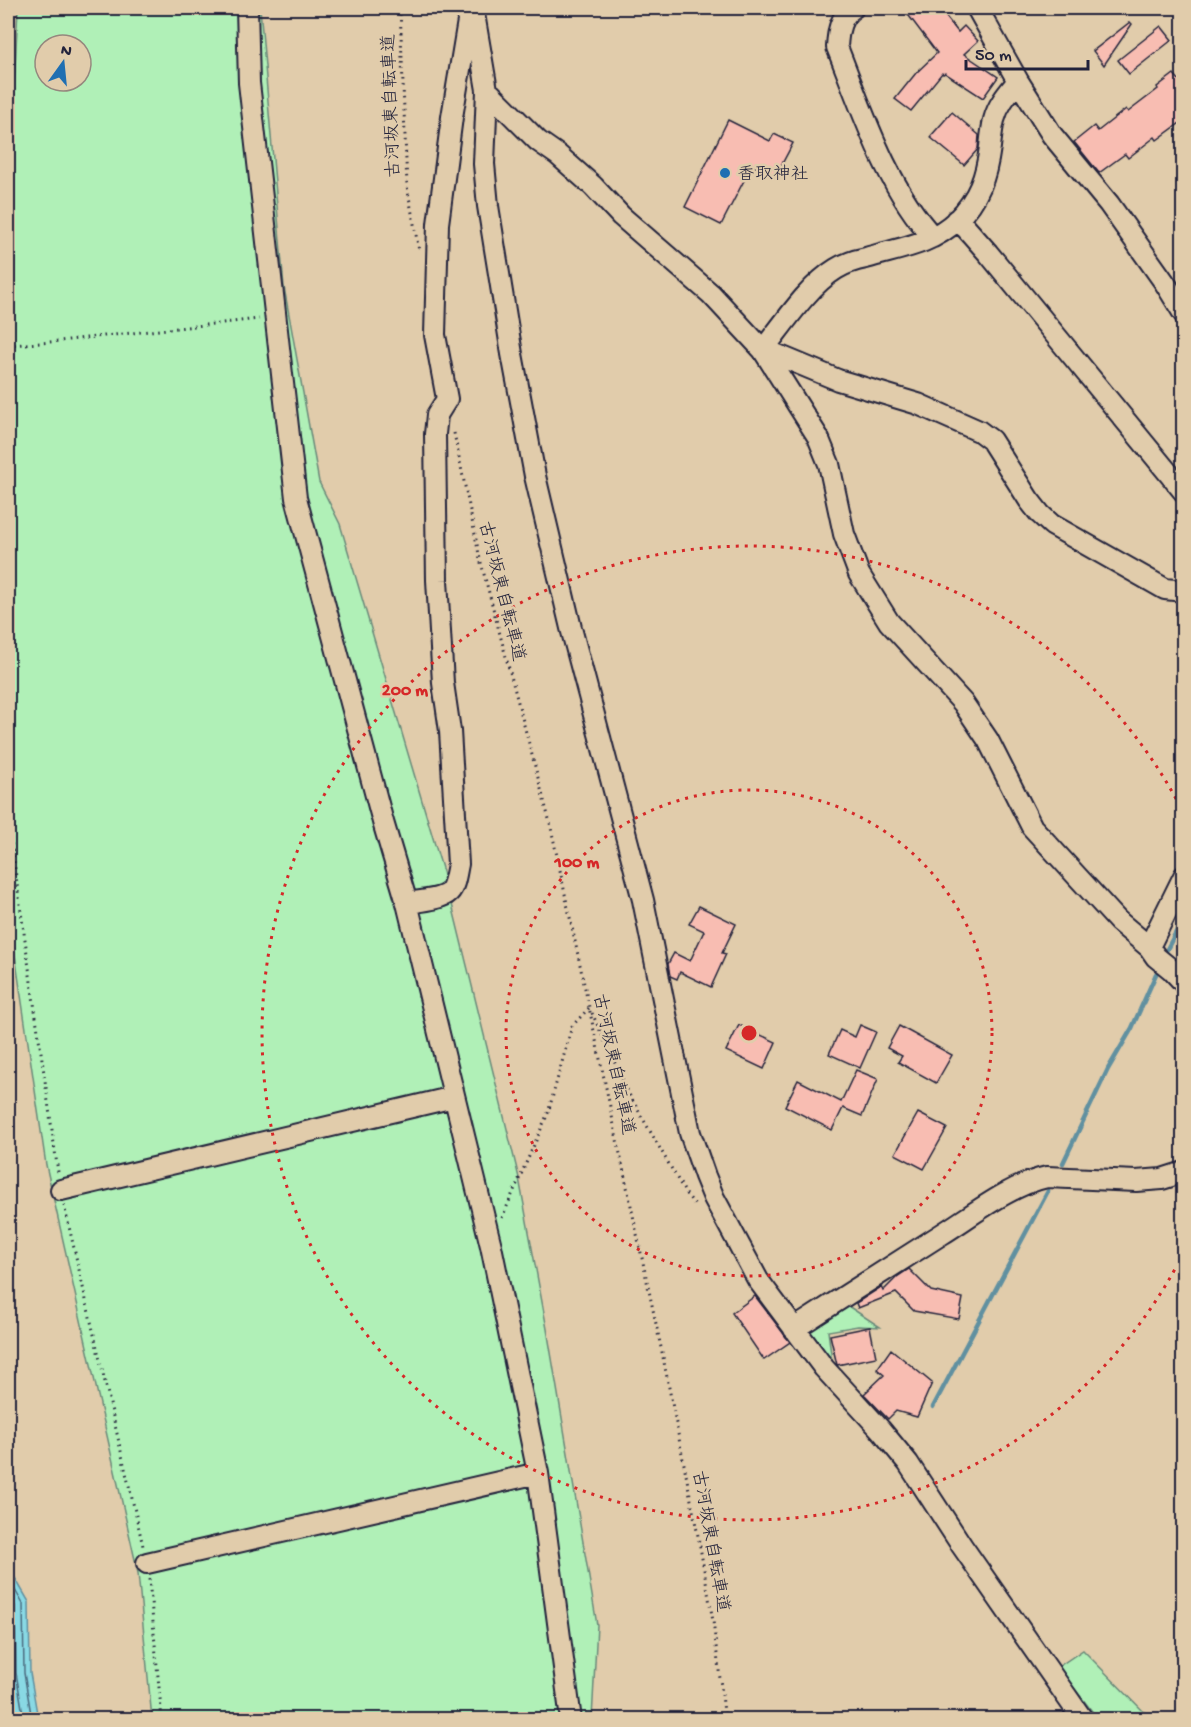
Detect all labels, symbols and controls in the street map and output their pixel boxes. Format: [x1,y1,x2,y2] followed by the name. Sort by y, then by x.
[33,33,93,93] north arrow
[966,33,1088,71] scale bar
[378,34,406,178] street label: 古河坂東自転車道
[58,41,74,63] text: N
[975,46,1012,67] text: 50 m
[737,164,809,186] place label: 香取神社
[718,166,732,180] marker: 香取神社
[473,519,529,664] street label: 古河坂東自転車道
[382,681,428,702] text: 200 m
[554,853,600,874] text: 100 m
[587,992,639,1137] street label: 古河坂東自転車道
[739,1023,759,1043] centre of rings
[687,1469,733,1614] street label: 古河坂東自転車道

